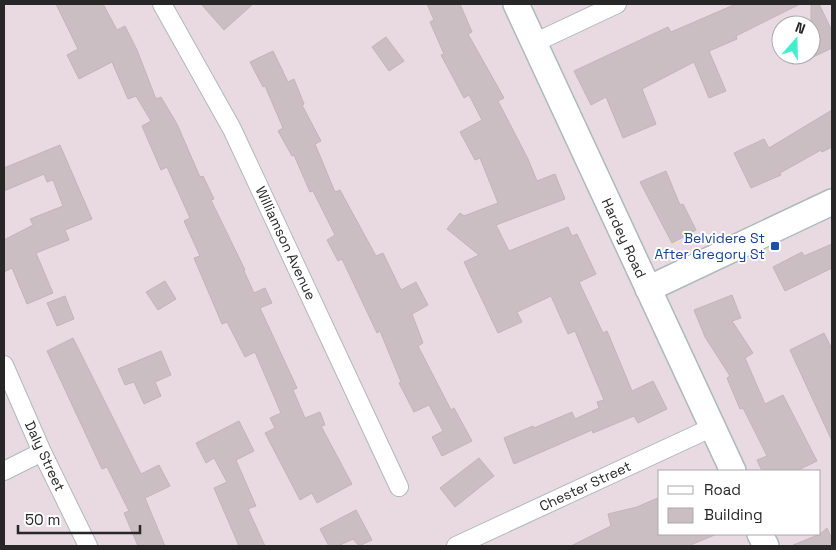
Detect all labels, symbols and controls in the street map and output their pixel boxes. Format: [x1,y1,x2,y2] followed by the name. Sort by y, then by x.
[771,15,821,65] north arrow
[793,18,808,38] text: N
[252,183,320,303] street label: Williamson Avenue
[598,195,650,281] street label: Hardey Road
[654,229,765,263] place label: Belvidere St After Gregory St
[769,240,781,252] marker: Belvidere St After Gregory St
[21,418,69,494] street label: Daly Street
[536,457,634,515] street label: Chester Street
[658,470,821,535] legend
[704,480,741,499] text: Road
[18,502,140,534] scale bar
[704,505,763,524] text: Building
[25,510,60,529] text: 50 m

